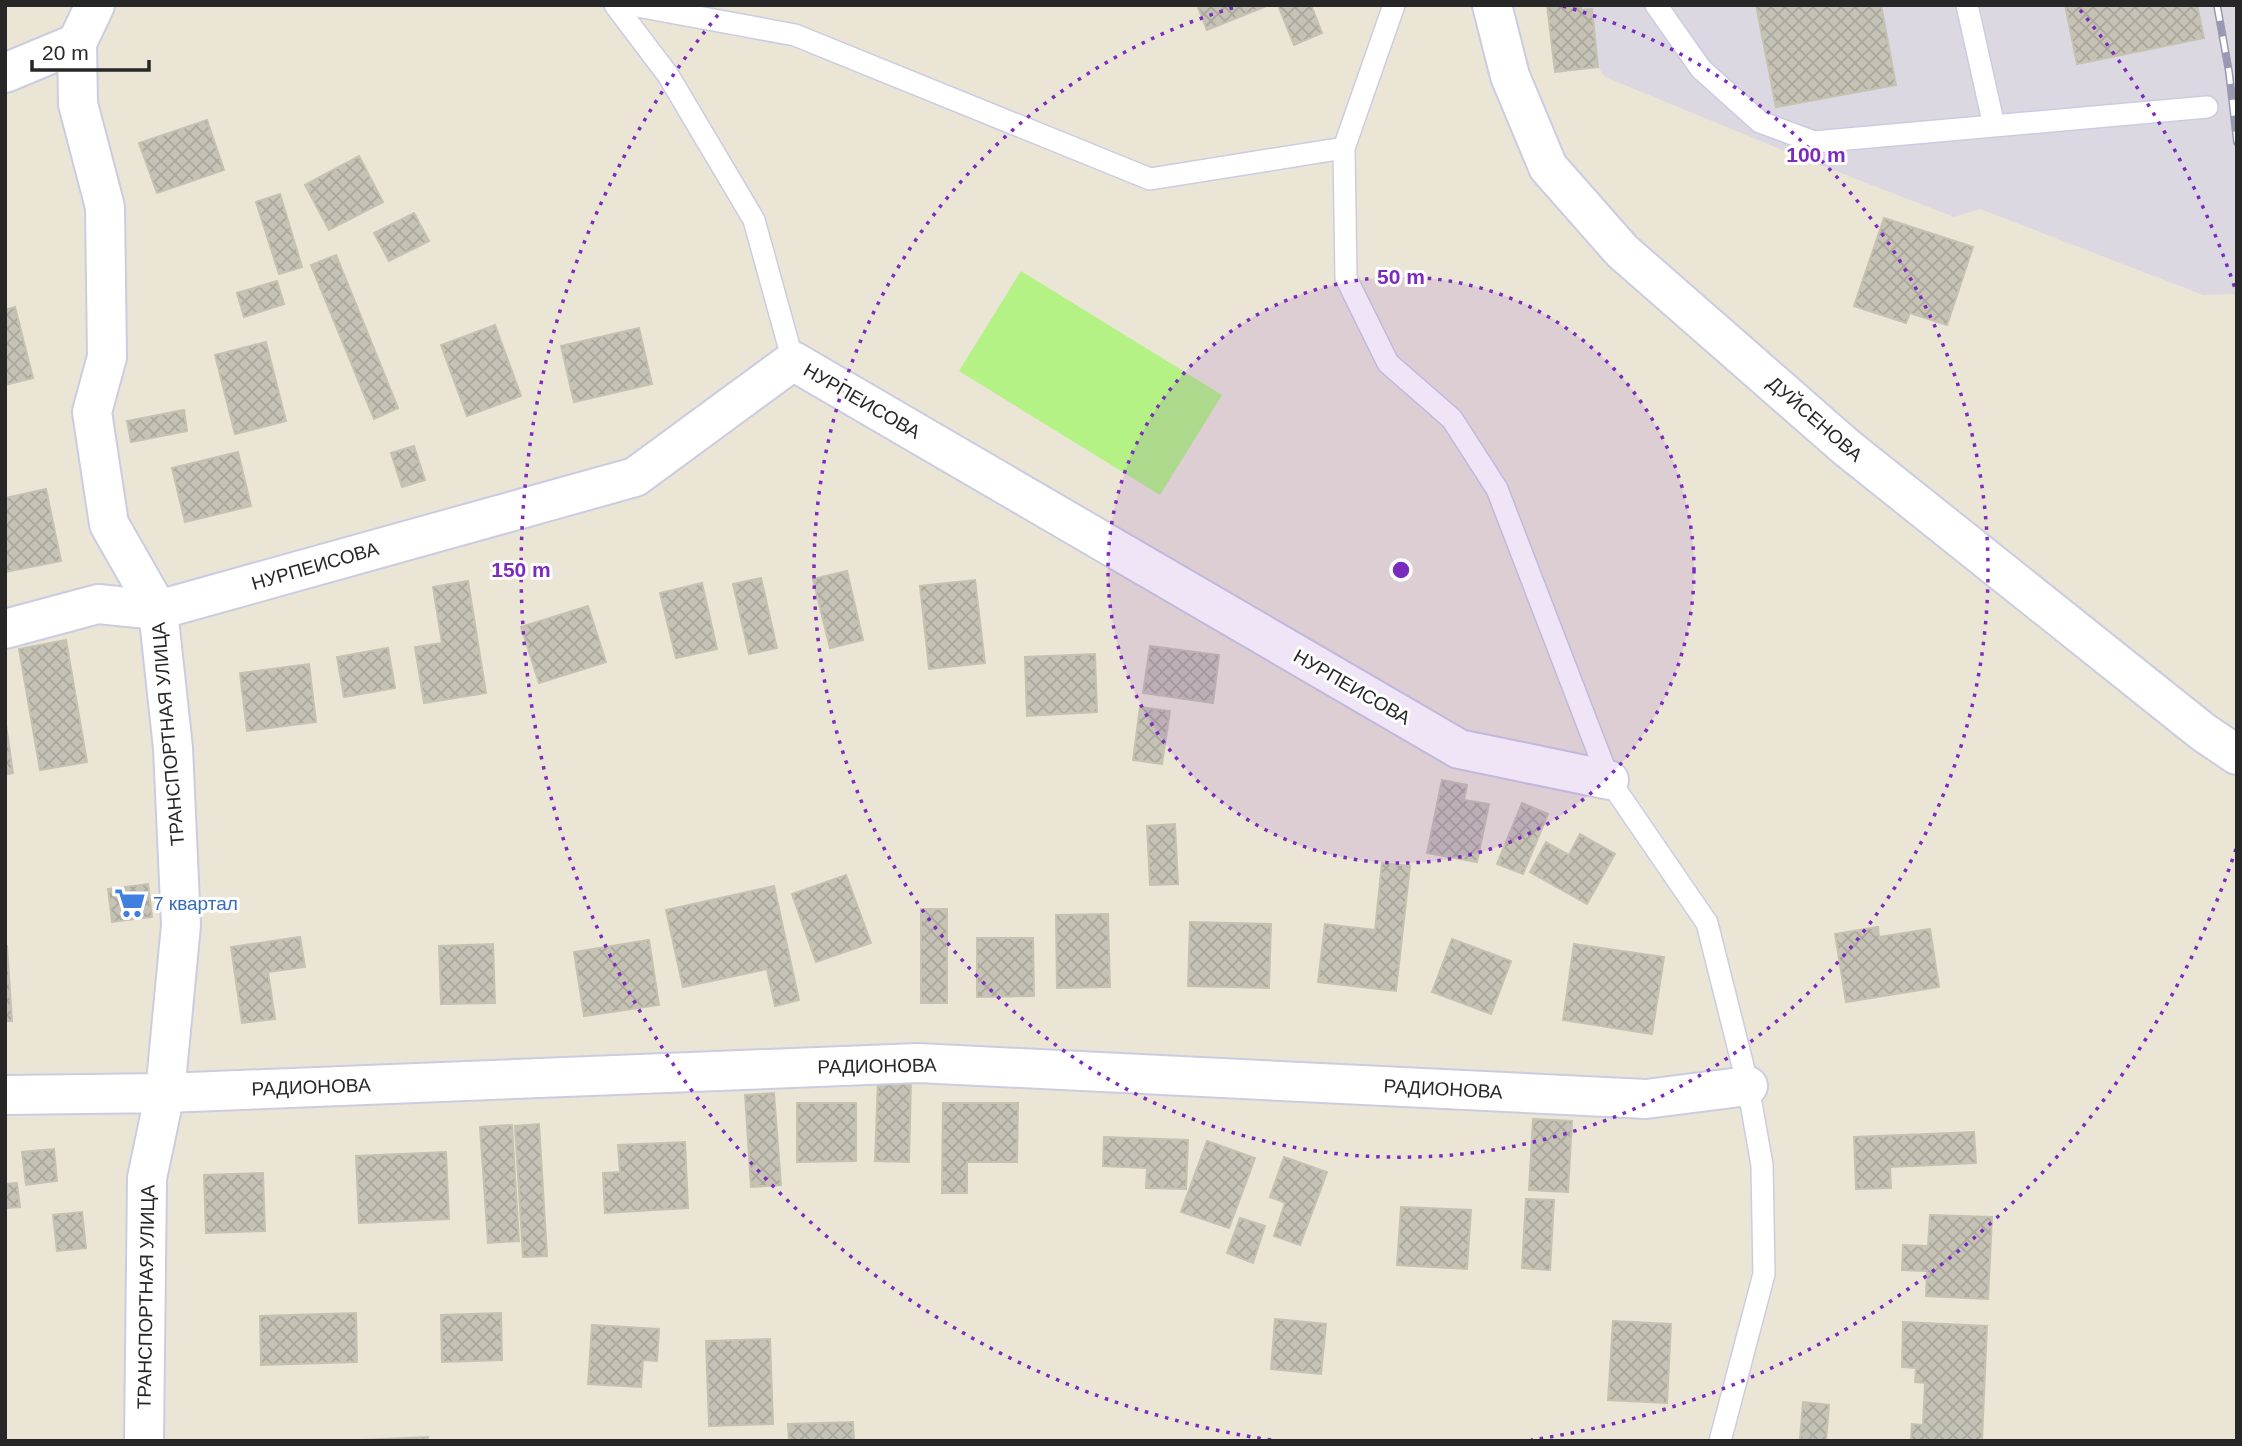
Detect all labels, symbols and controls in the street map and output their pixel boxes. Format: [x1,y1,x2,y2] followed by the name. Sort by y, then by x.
[32,28,149,72] scale bar
[42,41,89,64] text: 20 m
[1786,143,1846,166] text: 100 m
[1377,265,1425,288] text: 50 m
[800,359,924,443] street label: НУРПЕИСОВА
[1763,372,1867,466] street label: ДУЙСЕНОВА
[249,538,381,594] street label: НУРПЕИСОВА
[491,558,551,581] text: 150 m
[1389,558,1413,582] centre of rings
[148,621,188,847] street label: ТРАНСПОРТНАЯ УЛИЦА
[1290,645,1414,729] street label: НУРПЕИСОВА
[113,886,147,920] supermarket icon: 7 квартал
[153,893,238,914] place label: 7 квартал
[817,1054,937,1078] street label: РАДИОНОВА
[251,1074,371,1100] street label: РАДИОНОВА
[1383,1075,1503,1103] street label: РАДИОНОВА
[134,1184,158,1410] street label: ТРАНСПОРТНАЯ УЛИЦА

